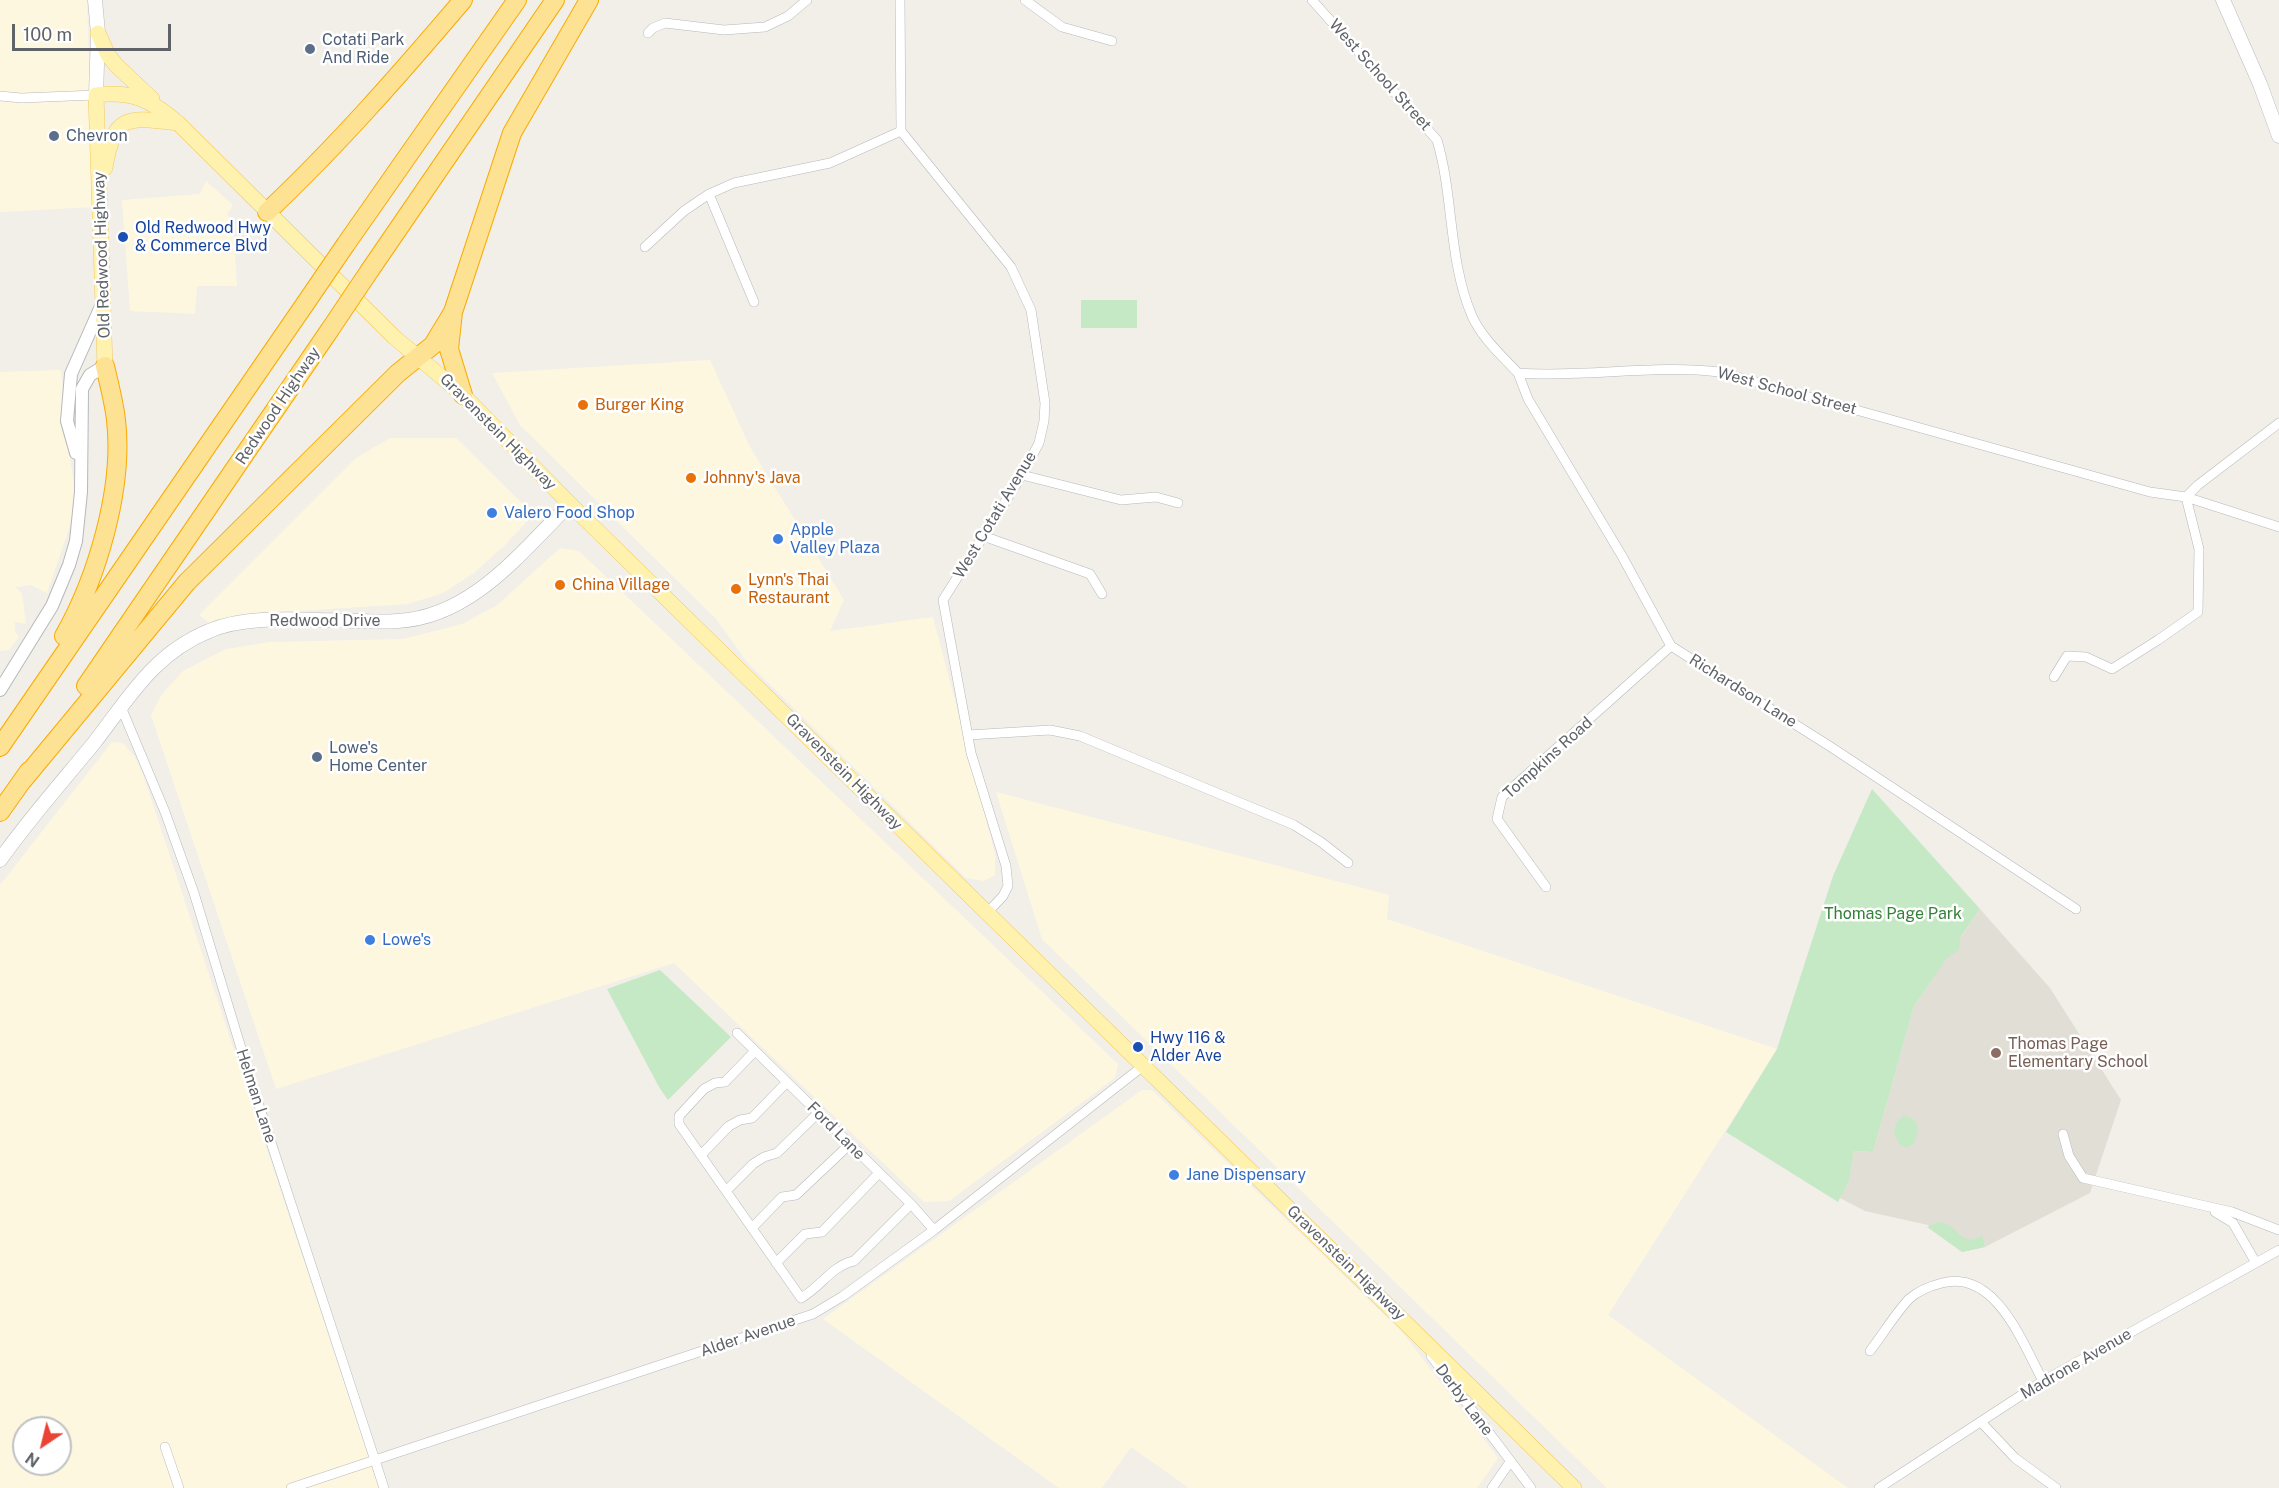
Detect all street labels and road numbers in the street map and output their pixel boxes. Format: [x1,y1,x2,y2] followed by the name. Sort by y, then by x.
[1325,15,1435,135] street label: West School Street
[89,171,115,339] street label: Old Redwood Highway
[232,344,324,468] street label: Redwood Highway
[1715,363,1859,419] street label: West School Street
[436,370,560,494] street label: Gravenstein Highway
[949,448,1041,582] street label: West Cotati Avenue
[269,611,381,631] street label: Redwood Drive
[1686,650,1800,732] street label: Richardson Lane
[782,710,906,834] street label: Gravenstein Highway
[1500,713,1596,803] street label: Tompkins Road
[232,1046,280,1146] street label: Helman Lane
[803,1098,869,1164] street label: Ford Lane
[1283,1202,1409,1324] street label: Gravenstein Highway
[698,1311,798,1361] street label: Alder Avenue
[2017,1324,2135,1404] street label: Madrone Avenue
[1431,1361,1497,1439] street label: Derby Lane

